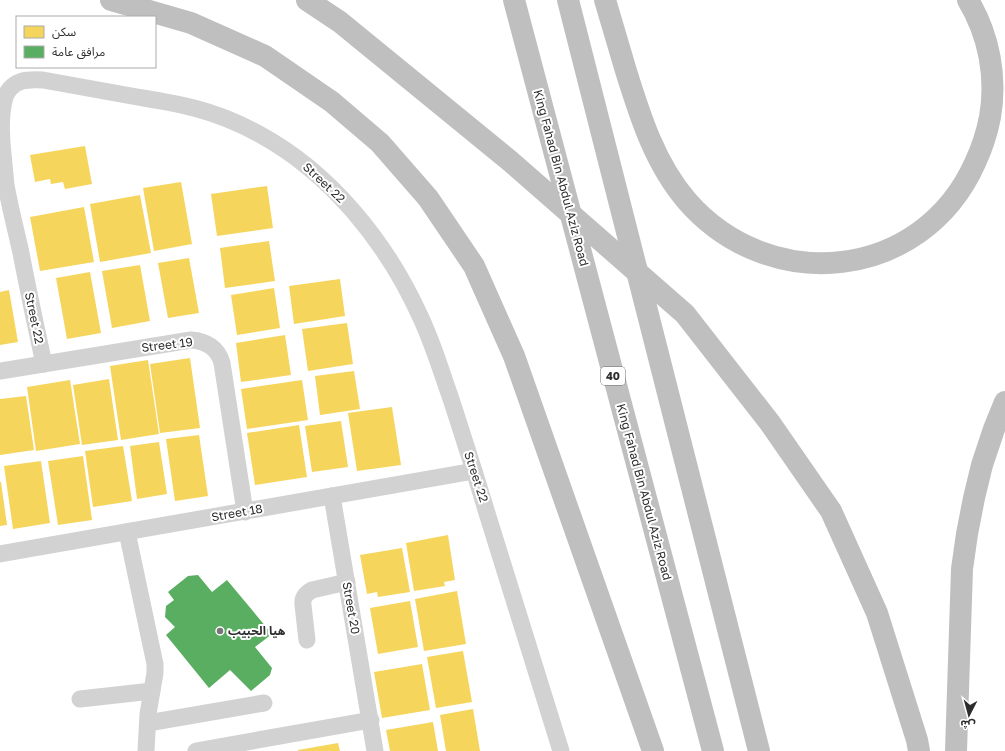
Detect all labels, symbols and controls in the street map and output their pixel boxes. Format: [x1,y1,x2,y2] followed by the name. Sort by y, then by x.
[16,16,156,68] legend
[52,24,76,39] text: سكن
[52,44,105,60] text: مرافق عامة
[531,88,592,268] street label: King Fahad Bin Abdul Aziz Road
[300,159,349,206] street label: Street 22
[22,291,47,345] street label: Street 22
[140,334,193,355] street label: Street 19
[601,367,625,385] road number: 40
[614,402,675,582] street label: King Fahad Bin Abdul Aziz Road
[461,450,492,504] street label: Street 22
[210,501,264,524] street label: Street 18
[340,581,363,635] street label: Street 20
[228,623,286,638] place label: هيا الحبيب
[215,626,225,636] marker: هيا الحبيب
[949,695,989,735] north arrow
[960,717,976,733] text: ش

